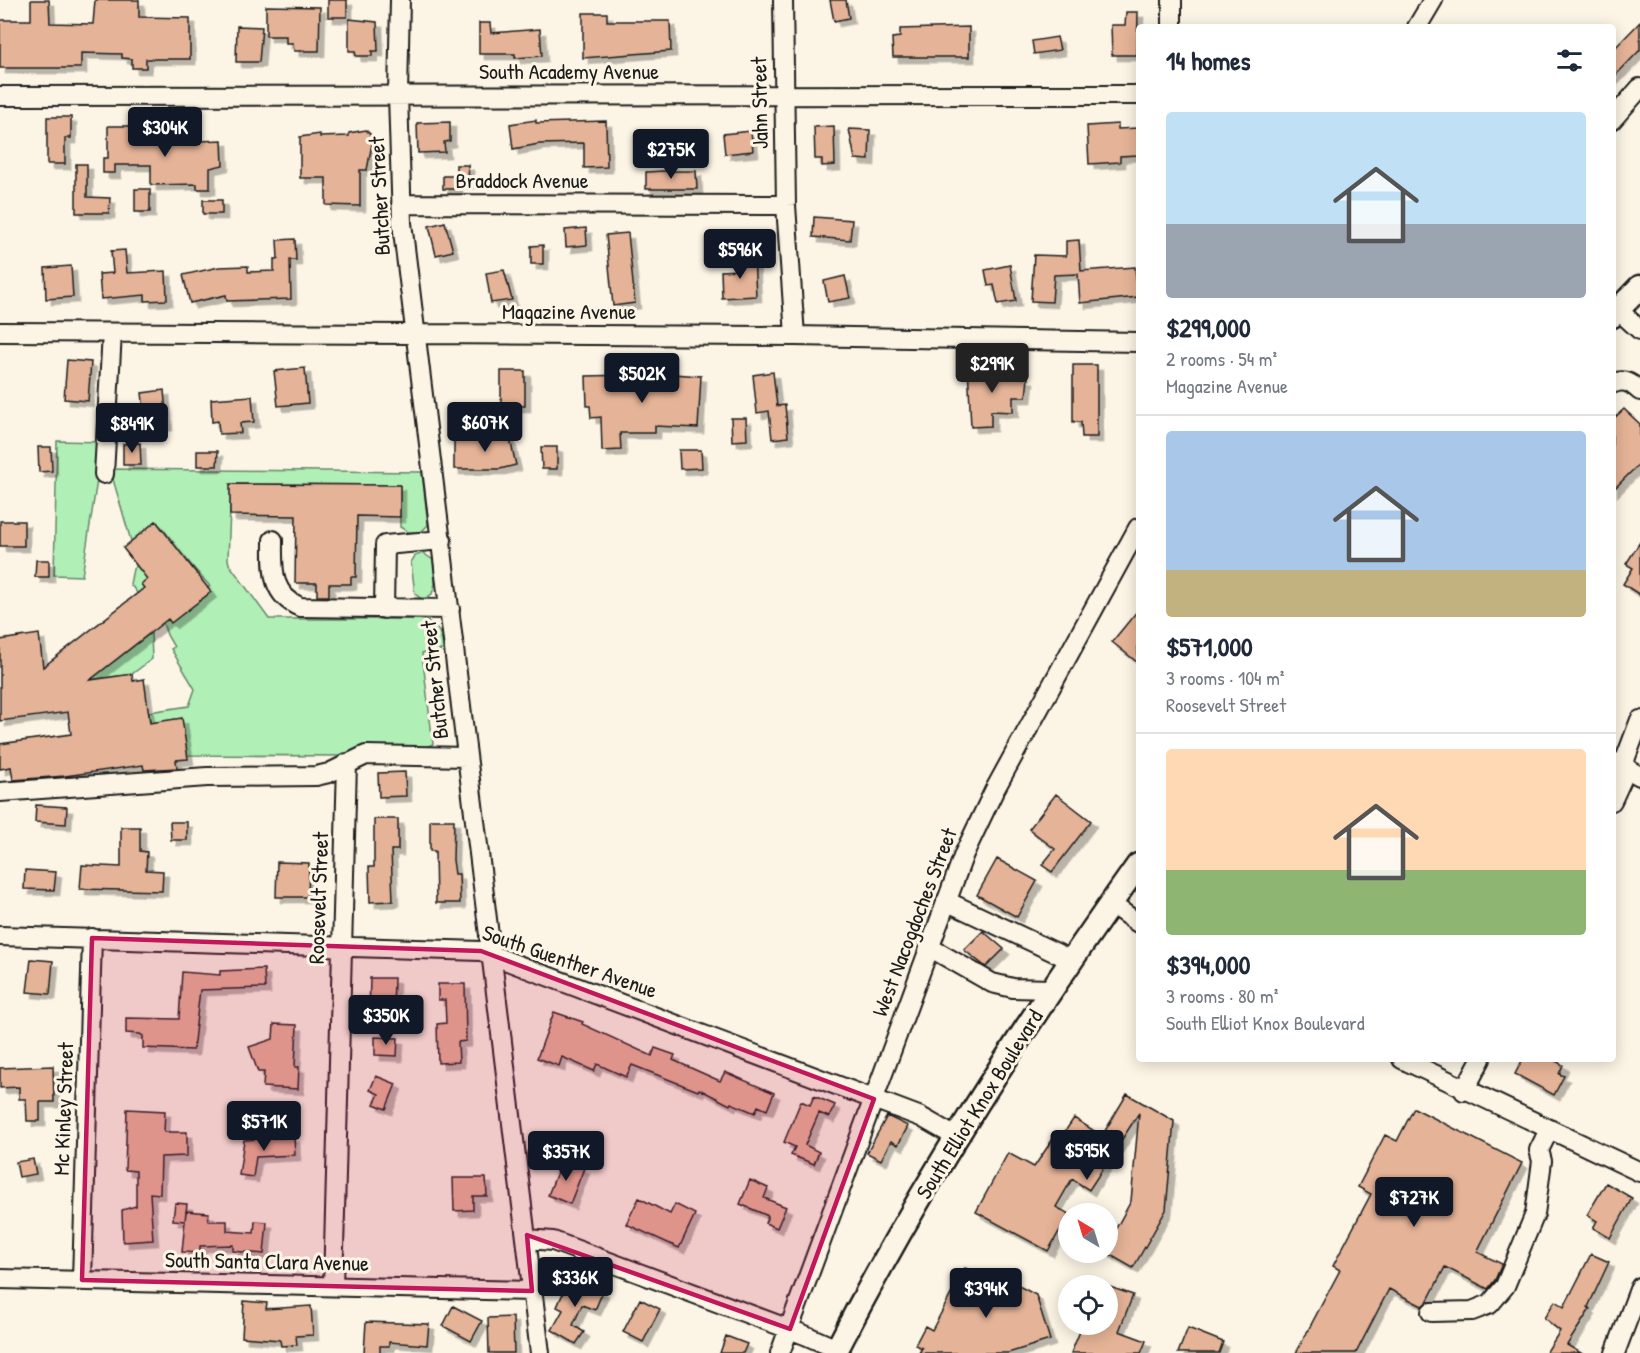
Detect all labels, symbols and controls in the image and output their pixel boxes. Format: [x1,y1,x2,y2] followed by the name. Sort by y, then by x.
[1166,43,1251,78] text: 14 homes
[1553,44,1586,77] icon: filters
[479,56,659,86] street label: South Academy Avenue
[743,56,775,149] street label: Jahn Street
[123,107,207,158] pin: $304K
[142,113,188,140] text: $304K
[629,129,713,180] pin: $275K
[361,135,397,256] street label: Butcher Street
[647,135,695,162] text: $275K
[1322,151,1430,259] icon: home
[456,165,589,195] street label: Braddock Avenue
[698,229,782,280] pin: $596K
[718,235,762,262] text: $596K
[502,296,636,326] street label: Magazine Avenue
[1166,310,1251,345] text: $299,000
[950,343,1034,394] pin: $299K
[1166,345,1277,372] text: 2 rooms · 54 m²
[970,349,1014,376] text: $299K
[600,353,684,404] pin: $502K
[618,359,666,386] text: $502K
[1166,372,1288,399] text: Magazine Avenue
[443,402,527,453] pin: $607K
[90,403,174,454] pin: $849K
[461,408,509,435] text: $607K
[110,409,154,436] text: $849K
[1322,470,1430,578] icon: home
[413,619,455,741] street label: Butcher Street
[1166,629,1253,664] text: $571,000
[1166,664,1284,691] text: 3 rooms · 104 m²
[1166,691,1286,718] text: Roosevelt Street
[1322,788,1430,896] icon: home
[864,823,964,1021] street label: West Nacogdoches Street
[301,831,335,965] street label: Roosevelt Street
[479,917,661,1005] street label: South Guenther Avenue
[1166,947,1250,982] text: $394,000
[1166,982,1278,1009] text: 3 rooms · 80 m²
[344,995,428,1046] pin: $350K
[363,1001,409,1028] text: $350K
[908,1003,1050,1205] street label: South Elliot Knox Boulevard
[1166,1009,1365,1036] text: South Elliot Knox Boulevard
[46,1041,80,1176] street label: Mc Kinley Street
[222,1101,306,1152] pin: $571K
[241,1107,287,1134] text: $571K
[1045,1130,1129,1181] pin: $595K
[524,1131,608,1182] pin: $357K
[1065,1136,1109,1163] text: $595K
[542,1137,590,1164] text: $357K
[1372,1177,1456,1228] pin: $727K
[1389,1183,1439,1210] text: $727K
[1058,1203,1118,1263] north arrow
[1058,1203,1118,1335] map controls
[165,1244,370,1278] street label: South Santa Clara Avenue
[533,1257,617,1308] pin: $336K
[552,1263,598,1290] text: $336K
[944,1268,1028,1319] pin: $394K
[964,1274,1008,1301] text: $394K
[1058,1275,1118,1335] button: locate

